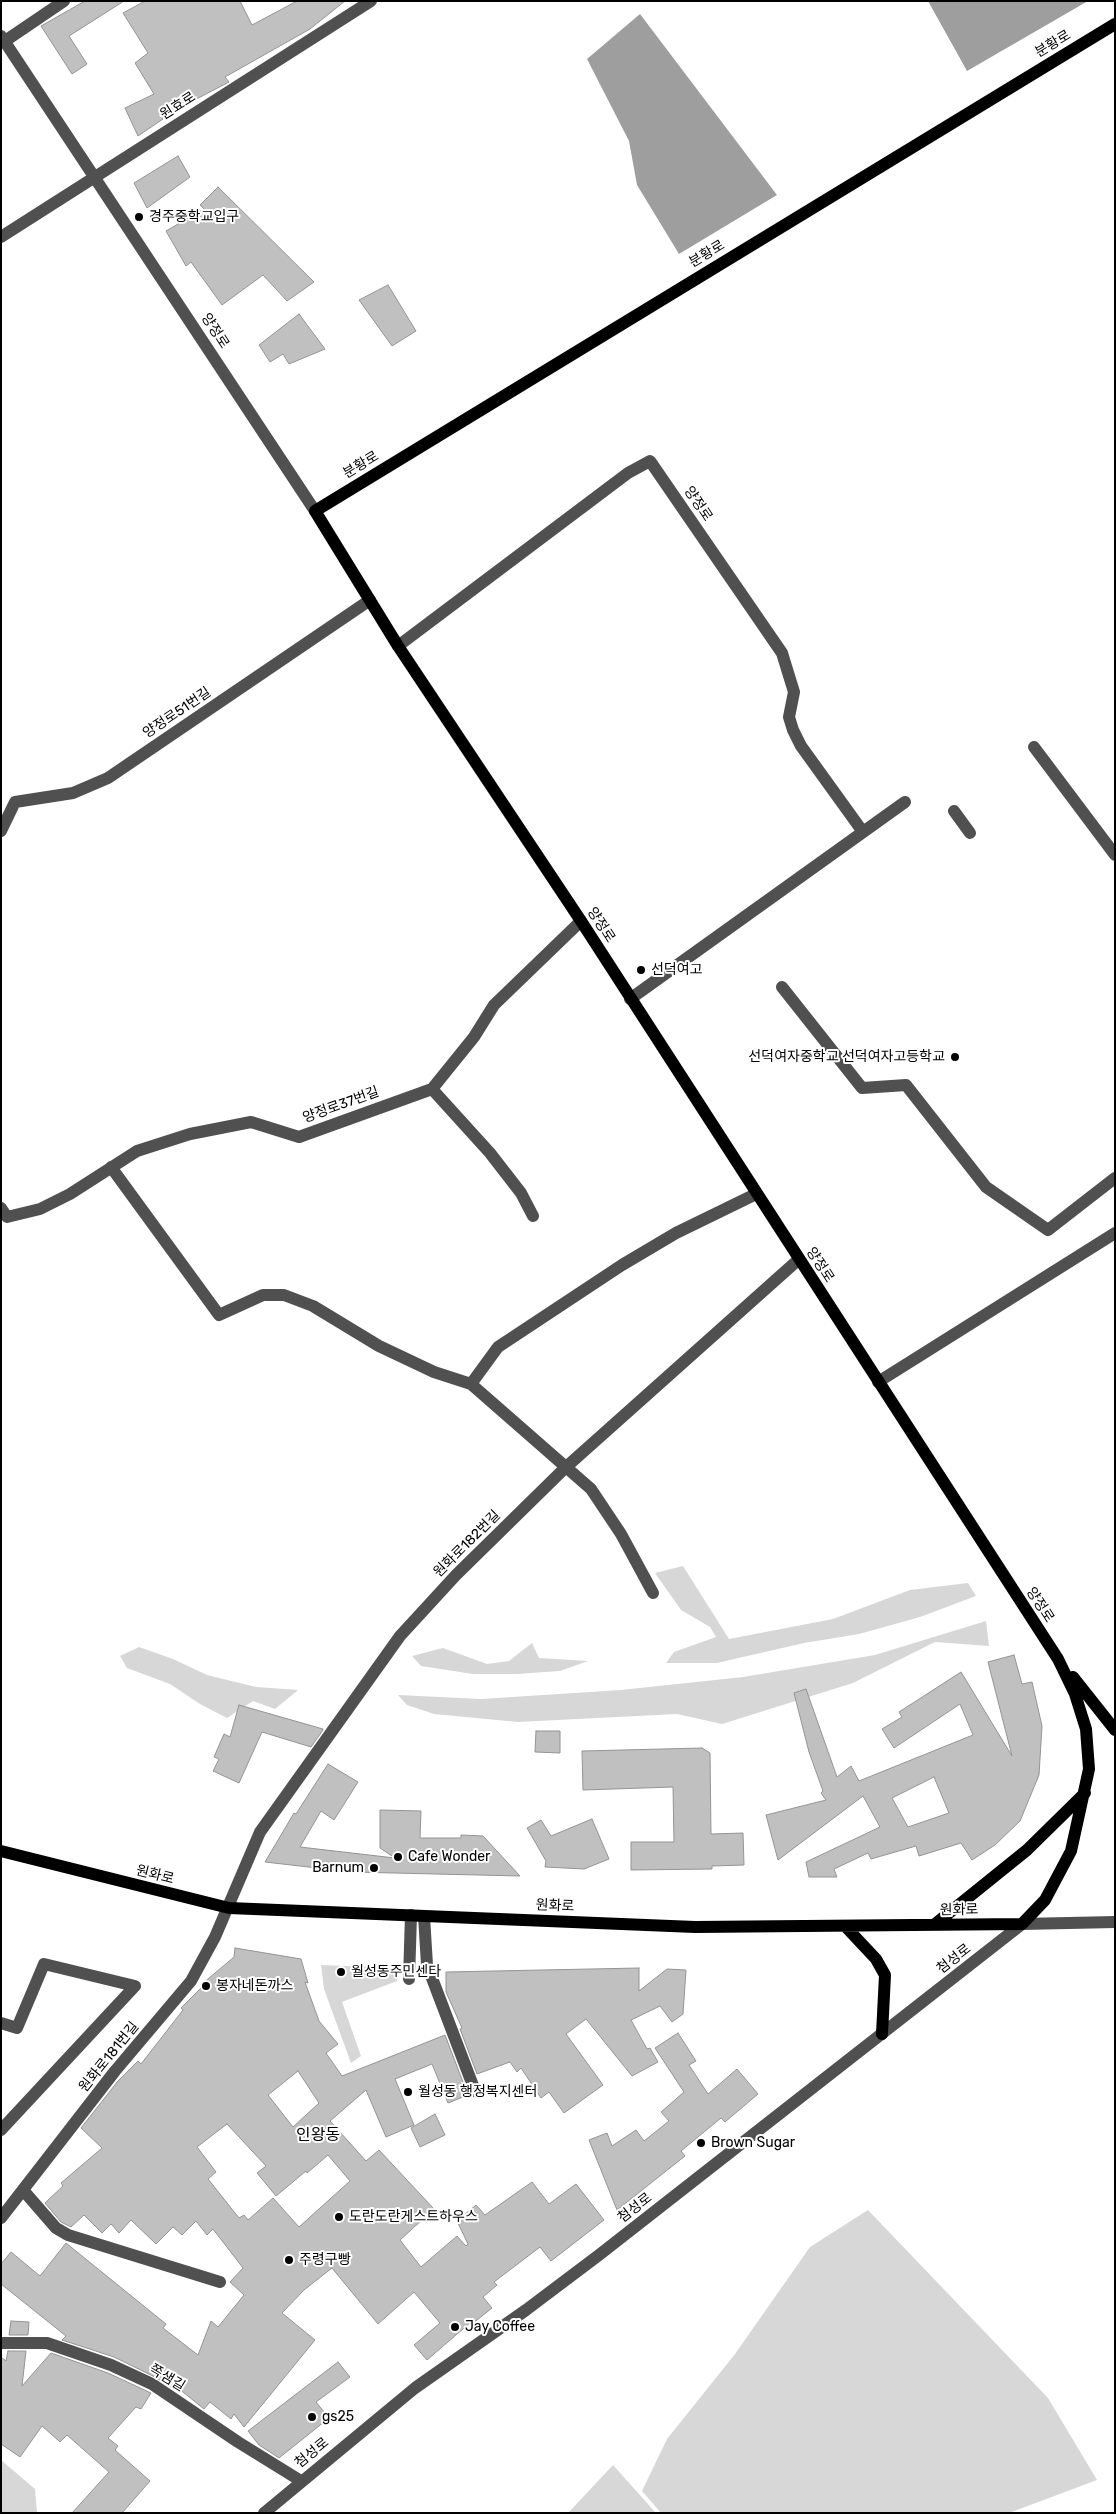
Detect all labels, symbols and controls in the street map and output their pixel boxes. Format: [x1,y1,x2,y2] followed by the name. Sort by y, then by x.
[1032,27,1074,61] street label: 분황로
[157,89,199,123] street label: 원효로
[149,209,239,225] place label: 경주중학교입구
[133,211,145,223] marker: 경주중학교입구
[686,237,728,271] street label: 분황로
[197,310,233,352] street label: 양정로
[340,448,382,482] street label: 분황로
[680,483,716,525] street label: 양정로
[140,684,214,742] street label: 양정로51번길
[583,904,619,946] street label: 양정로
[651,962,703,978] place label: 선덕여고
[635,964,647,976] marker: 선덕여고
[748,1049,945,1065] place label: 선덕여자중학교 선덕여자고등학교
[949,1051,961,1063] marker: 선덕여자중학교 선덕여자고등학교
[301,1083,381,1127] street label: 양정로37번길
[802,1244,838,1286] street label: 양정로
[430,1507,504,1581] street label: 원화로182번길
[1022,1584,1058,1626] street label: 양정로
[408,1849,490,1865] place label: Cafe Wonder
[392,1851,404,1863] marker: Cafe Wonder
[312,1860,364,1876] place label: Barnum
[134,1862,176,1888] street label: 원화로
[368,1862,380,1874] marker: Barnum
[535,1897,575,1915] street label: 원화로
[940,1901,978,1919] street label: 원화로
[934,1940,974,1978] street label: 첨성로
[351,1964,441,1980] place label: 월성동주민센타
[335,1966,347,1978] marker: 월성동주민센타
[216,1978,293,1994] place label: 봉자네돈까스
[200,1980,212,1992] marker: 봉자네돈까스
[76,2019,142,2095] street label: 원화로181번길
[418,2084,537,2100] place label: 월성동 행정복지센터
[402,2086,414,2098] marker: 월성동 행정복지센터
[296,2125,340,2145] district label: 인왕동
[711,2135,795,2151] place label: Brown Sugar
[695,2137,707,2149] marker: Brown Sugar
[615,2189,655,2227] street label: 첨성로
[349,2209,478,2225] place label: 도란도란게스트하우스
[333,2211,345,2223] marker: 도란도란게스트하우스
[299,2252,351,2268] place label: 주령구빵
[283,2254,295,2266] marker: 주령구빵
[465,2319,535,2335] place label: Jay Coffee
[449,2321,461,2333] marker: Jay Coffee
[146,2361,188,2395] street label: 쪽샘길
[322,2409,354,2425] place label: gs25
[306,2411,318,2423] marker: gs25
[292,2434,332,2472] street label: 첨성로

